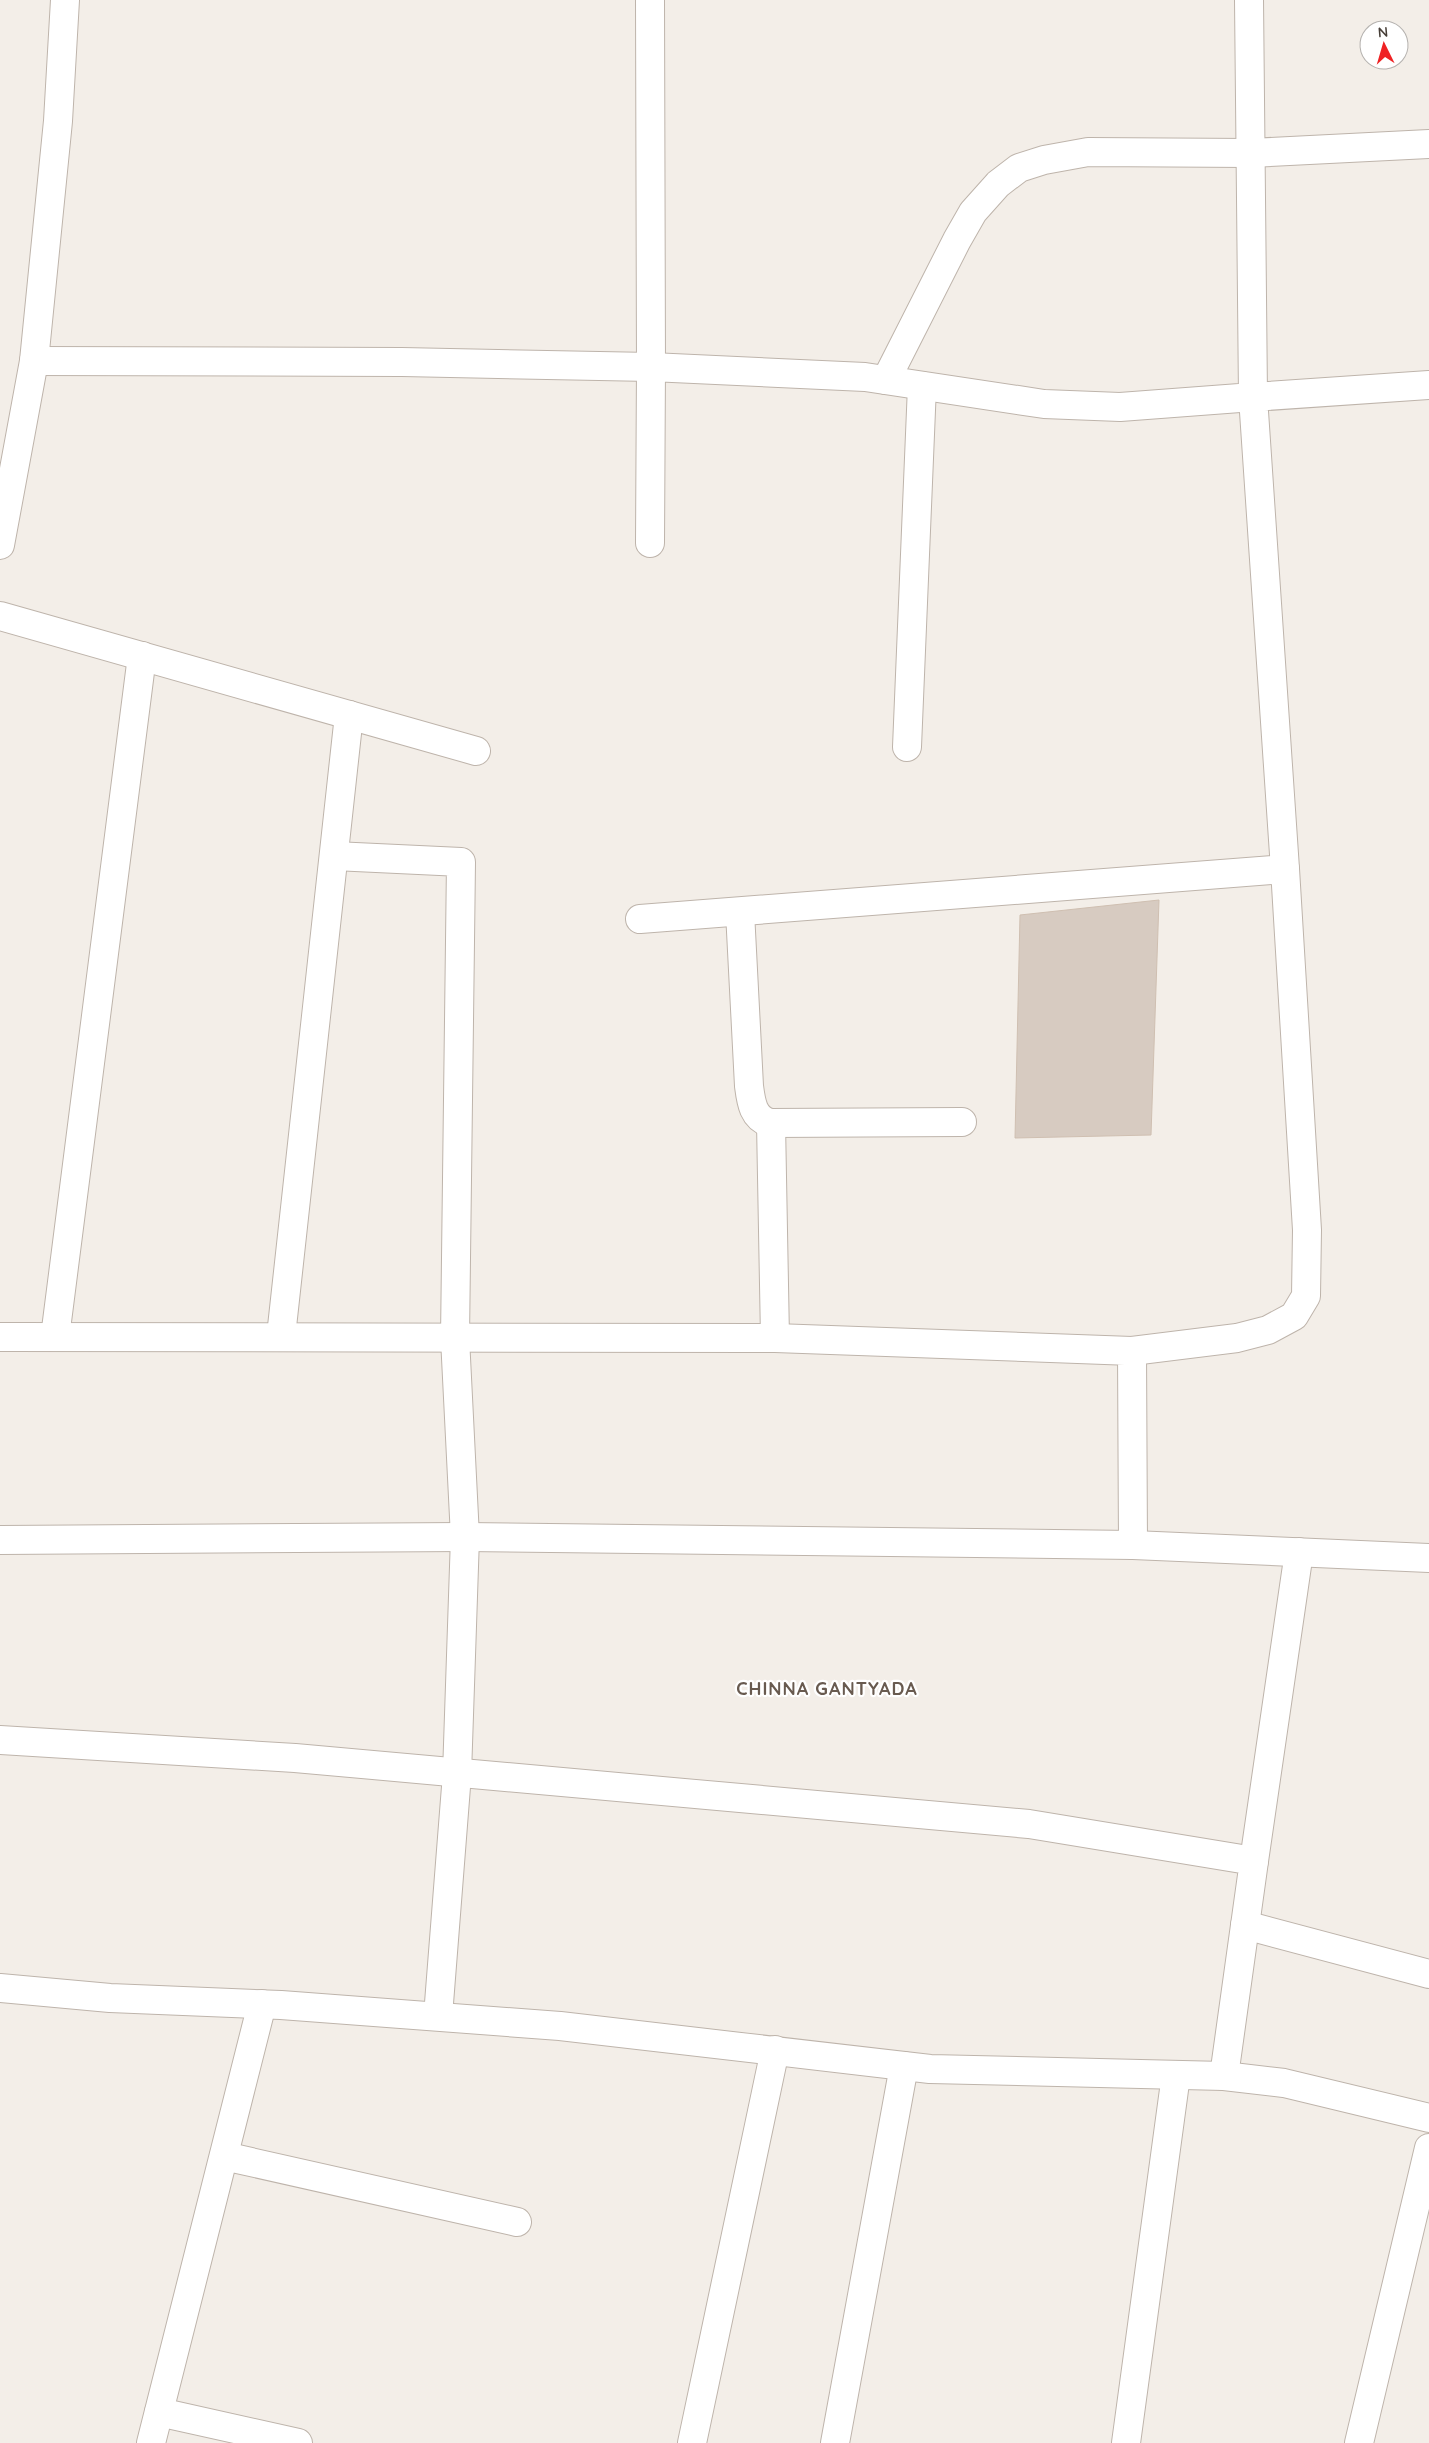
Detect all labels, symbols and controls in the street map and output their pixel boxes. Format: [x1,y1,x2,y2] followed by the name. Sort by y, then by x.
[1359,20,1409,70] north arrow
[1377,23,1389,41] text: N
[736,1677,918,1700] district label: CHINNA GANTYADA

